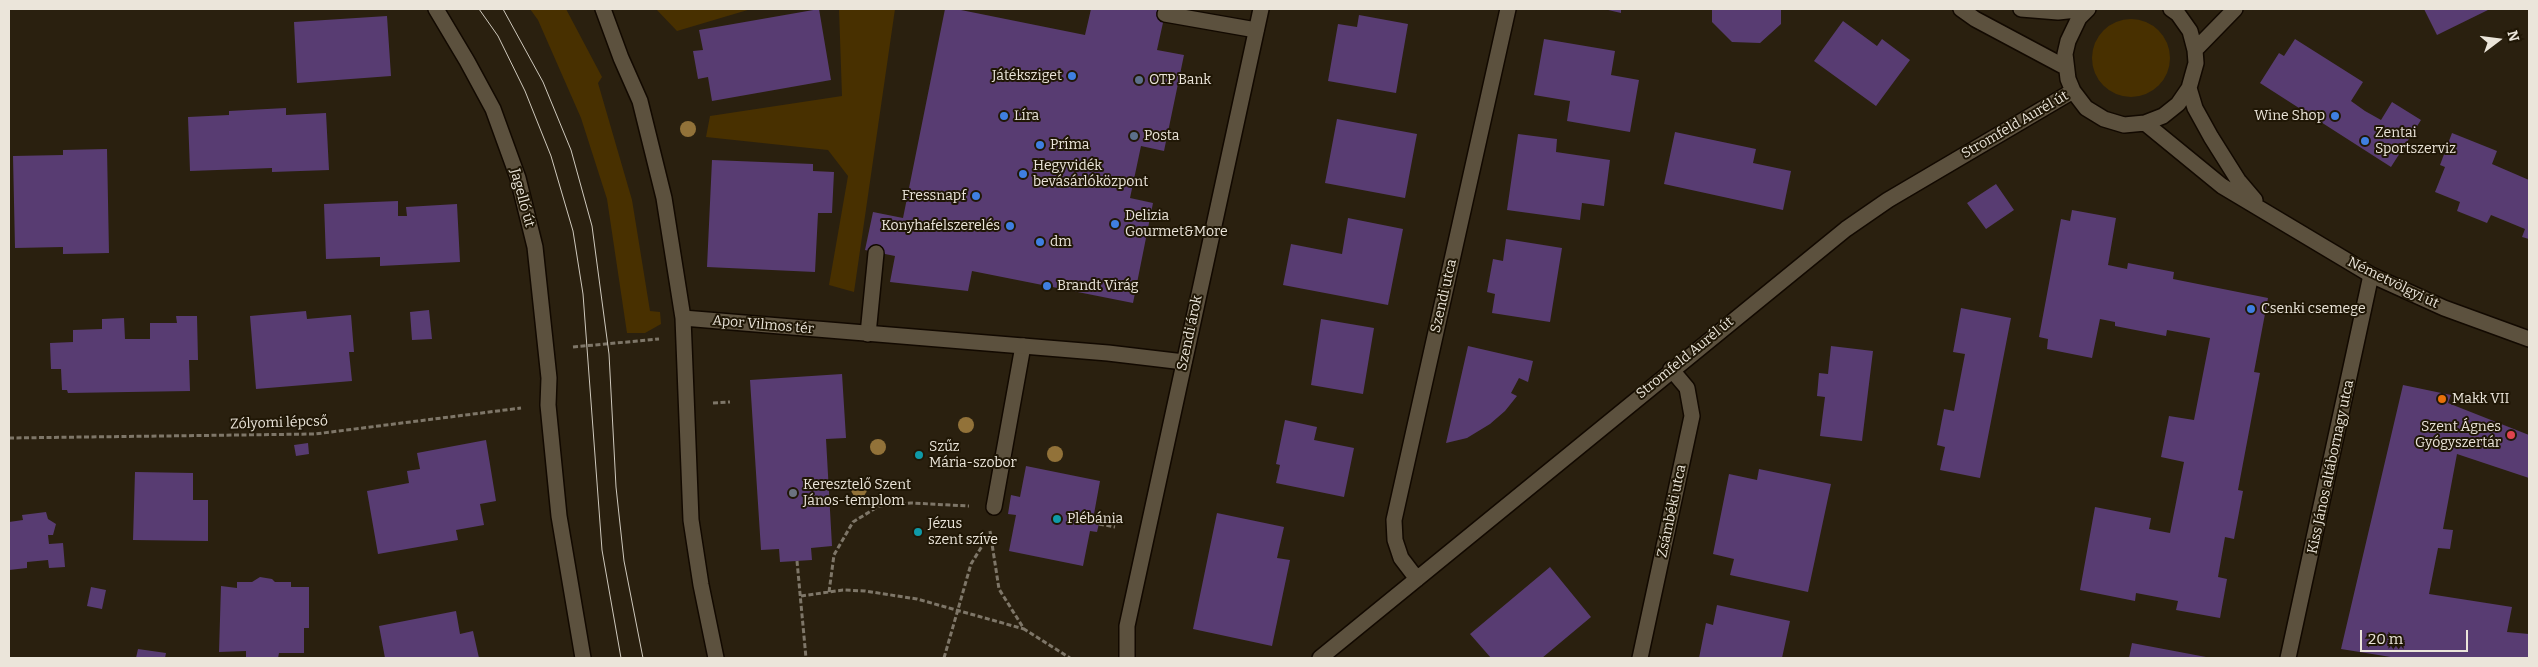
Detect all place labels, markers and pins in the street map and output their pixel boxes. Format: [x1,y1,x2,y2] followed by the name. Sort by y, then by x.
[992,68,1062,84] place label: Játéksziget
[1066,70,1078,82] marker: Játéksziget
[1149,72,1211,88] place label: OTP Bank
[1133,74,1145,86] marker: OTP Bank
[1014,108,1039,124] place label: Líra
[2254,108,2325,124] place label: Wine Shop
[998,110,1010,122] marker: Líra
[2329,110,2341,122] marker: Wine Shop
[2375,125,2456,158] place label: Zentai Sportszerviz
[1144,128,1179,144] place label: Posta
[1128,130,1140,142] marker: Posta
[2359,135,2371,147] marker: Zentai Sportszerviz
[1050,137,1089,153] place label: Príma
[1034,139,1046,151] marker: Príma
[1033,158,1148,190] place label: Hegyvidék bevásárlóközpont
[1017,168,1029,180] marker: Hegyvidék bevásárlóközpont
[902,188,966,204] place label: Fressnapf
[970,190,982,202] marker: Fressnapf
[1125,208,1228,240] place label: Delizia Gourmet&More
[881,218,1000,234] place label: Konyhafelszerelés
[1109,218,1121,230] marker: Delizia Gourmet&More
[1004,220,1016,232] marker: Konyhafelszerelés
[1050,234,1072,250] place label: dm
[1034,236,1046,248] marker: dm
[1057,278,1139,294] place label: Brandt Virág
[1041,280,1053,292] marker: Brandt Virág
[2261,301,2366,317] place label: Csenki csemege
[2245,303,2257,315] marker: Csenki csemege
[2452,391,2510,407] place label: Makk VII
[2436,393,2448,405] marker: Makk VII
[2415,419,2501,452] place label: Szent Ágnes Gyógyszertár
[2505,429,2517,441] marker: Szent Ágnes Gyógyszertár
[929,439,1017,472] place label: Szűz Mária-szobor
[913,449,925,461] marker: Szűz Mária-szobor
[803,477,911,510] place label: Keresztelő Szent János-templom
[787,487,799,499] marker: Keresztelő Szent János-templom
[1067,511,1123,527] place label: Plébánia
[1051,513,1063,525] marker: Plébánia
[928,516,998,548] place label: Jézus szent szíve
[912,526,924,538] marker: Jézus szent szíve

